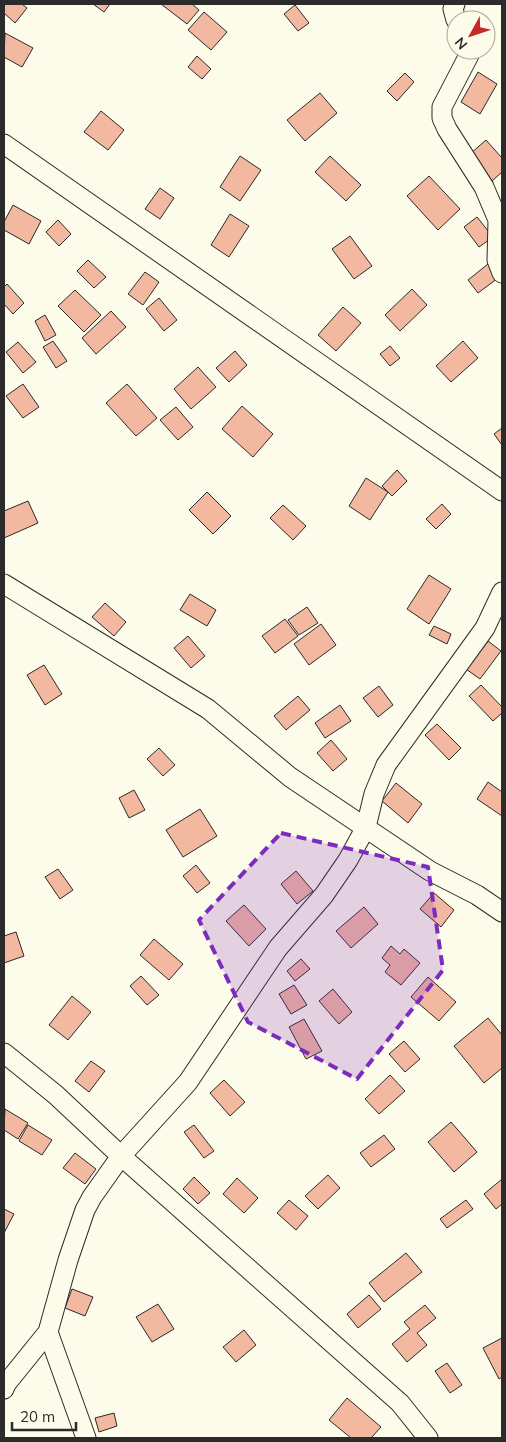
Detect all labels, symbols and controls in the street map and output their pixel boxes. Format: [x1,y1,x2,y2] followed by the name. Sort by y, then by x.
[446,10,496,60] north arrow
[451,34,471,53] text: N
[12,1400,76,1432] scale bar
[20,1407,55,1426] text: 20 m

